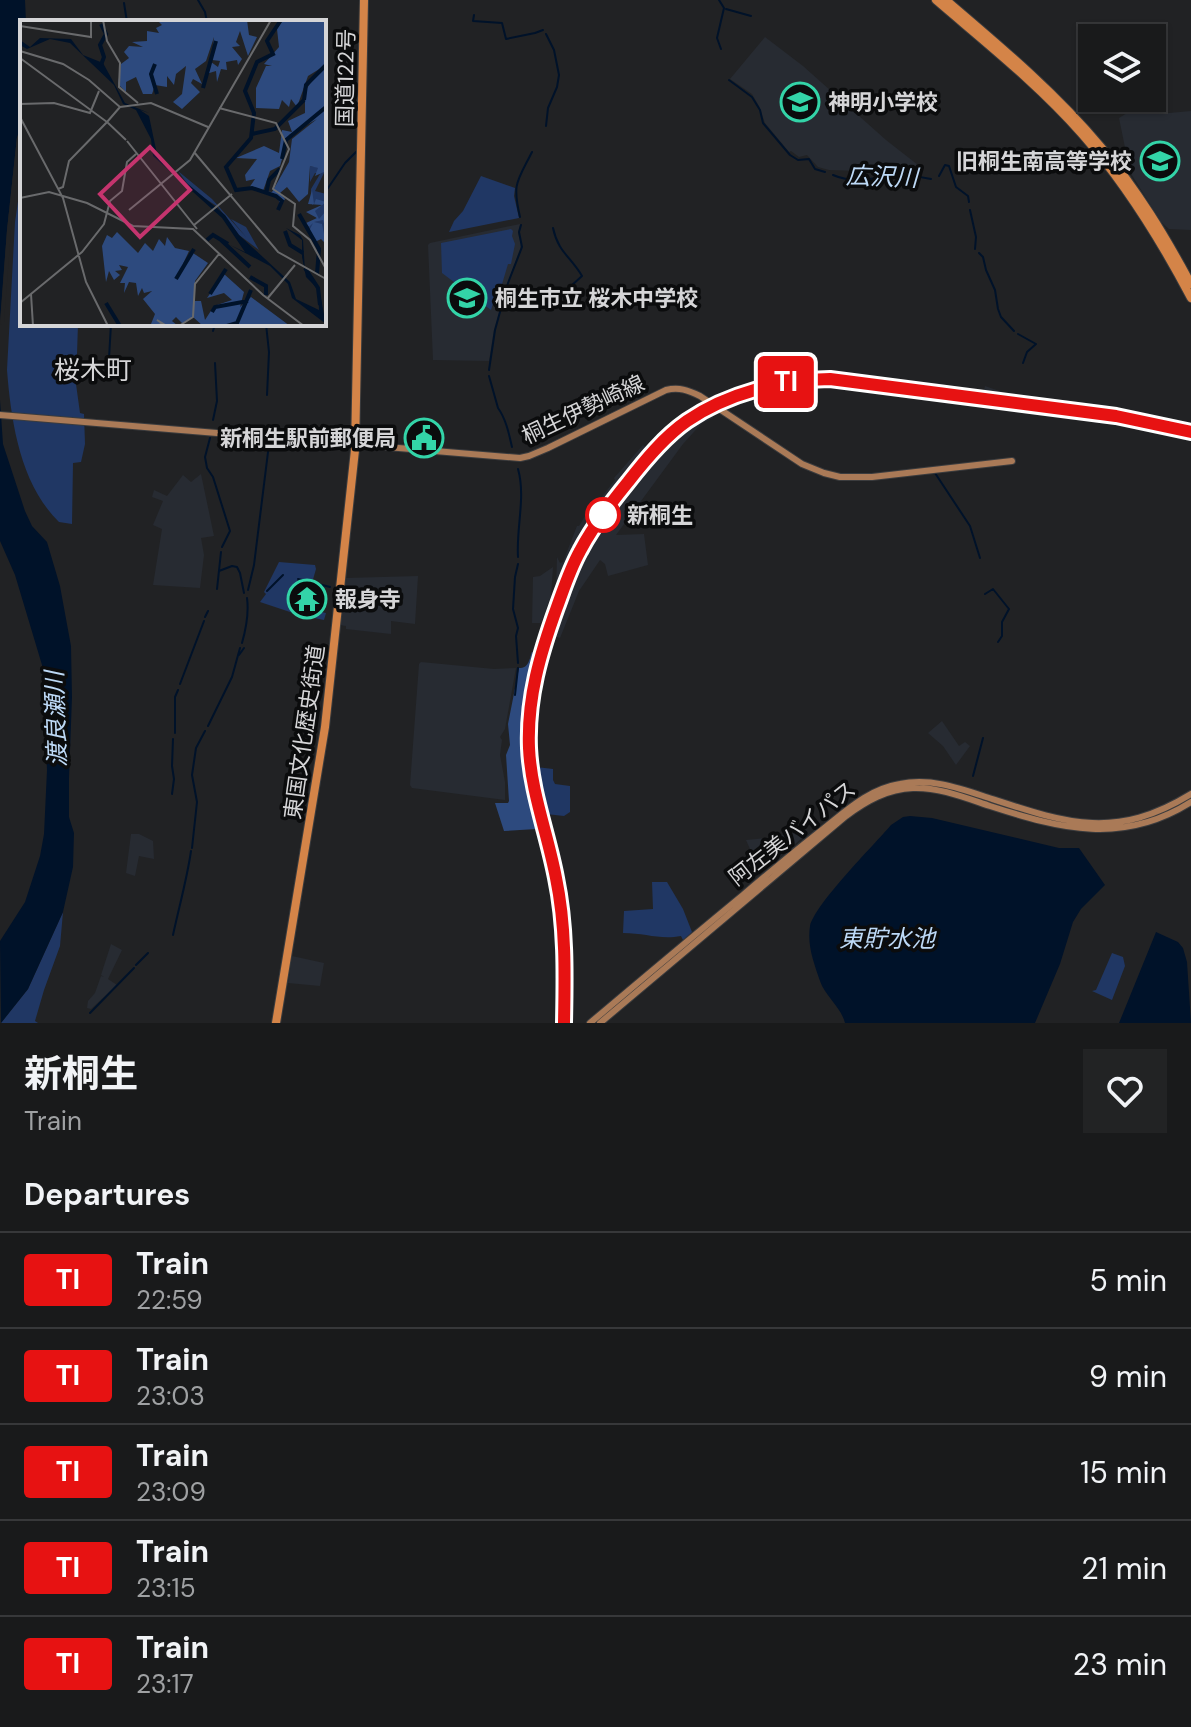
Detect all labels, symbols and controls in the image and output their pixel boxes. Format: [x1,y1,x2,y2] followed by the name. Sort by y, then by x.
[20,20,326,326] inset map
[1078,24,1166,112] map controls
[1078,24,1166,112] button: layers
[330,29,361,127] street label: 国道122号
[779,81,821,123] school or university icon: 神明小学校
[828,88,938,117] place label: 神明小学校
[1139,140,1181,182] school or university icon: 旧桐生南高等学校
[956,147,1132,176] place label: 旧桐生南高等学校
[845,160,922,193] water label: 広沢川
[446,277,488,319] school or university icon: 桐生市立 桜木中学校
[495,284,698,313] place label: 桐生市立 桜木中学校
[54,353,132,387] district label: 桜木町
[750,356,822,408] line badge: TI
[774,363,798,400] text: TI
[517,368,649,450] street label: 桐生伊勢崎線
[403,417,445,459] public building icon: 新桐生駅前郵便局
[220,424,396,453] place label: 新桐生駅前郵便局
[586,498,620,532] marker: 新桐生
[627,501,693,530] place label: 新桐生
[286,578,328,620] temple icon: 報身寺
[335,585,401,614] place label: 報身寺
[278,643,331,821] street label: 東国文化歴史街道
[38,668,73,768] water label: 渡良瀬川
[723,775,862,892] street label: 阿左美バイパス
[839,923,937,954] water label: 東貯水池
[24,1049,138,1099] text: 新桐生
[1083,1049,1167,1133] button: heart
[24,1104,82,1138] text: Train
[24,1175,190,1214] text: Departures
[136,1244,209,1283] text: Train
[56,1261,80,1298] text: TI
[1090,1261,1167,1300] text: 5 min
[136,1283,203,1317] text: 22:59
[136,1340,209,1379] text: Train
[56,1357,80,1394] text: TI
[1089,1357,1167,1396] text: 9 min
[136,1379,205,1413] text: 23:03
[136,1436,209,1475] text: Train
[56,1453,80,1490] text: TI
[1080,1453,1167,1492] text: 15 min
[136,1475,206,1509] text: 23:09
[136,1532,209,1571] text: Train
[56,1549,80,1586] text: TI
[1081,1549,1167,1588] text: 21 min
[136,1571,196,1605] text: 23:15
[136,1628,209,1667] text: Train
[56,1645,80,1682] text: TI
[1073,1645,1167,1684] text: 23 min
[136,1667,194,1701] text: 23:17

